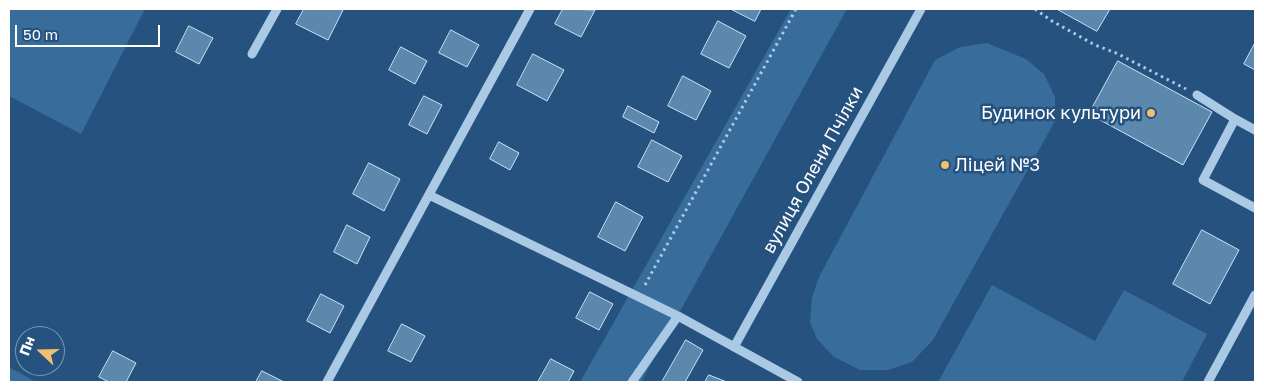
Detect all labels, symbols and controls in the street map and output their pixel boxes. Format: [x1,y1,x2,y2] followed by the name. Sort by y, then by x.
[18,15,162,47] scale bar
[23,25,58,43] text: 50 m
[758,83,868,257] street label: вулиця Олени Пчілки
[981,102,1141,124] place label: Будинок культури
[1145,107,1157,119] marker: Будинок культури
[955,154,1040,176] place label: Ліцей №3
[939,159,951,171] marker: Ліцей №3
[15,326,65,376] north arrow
[15,334,38,358] text: Пн

